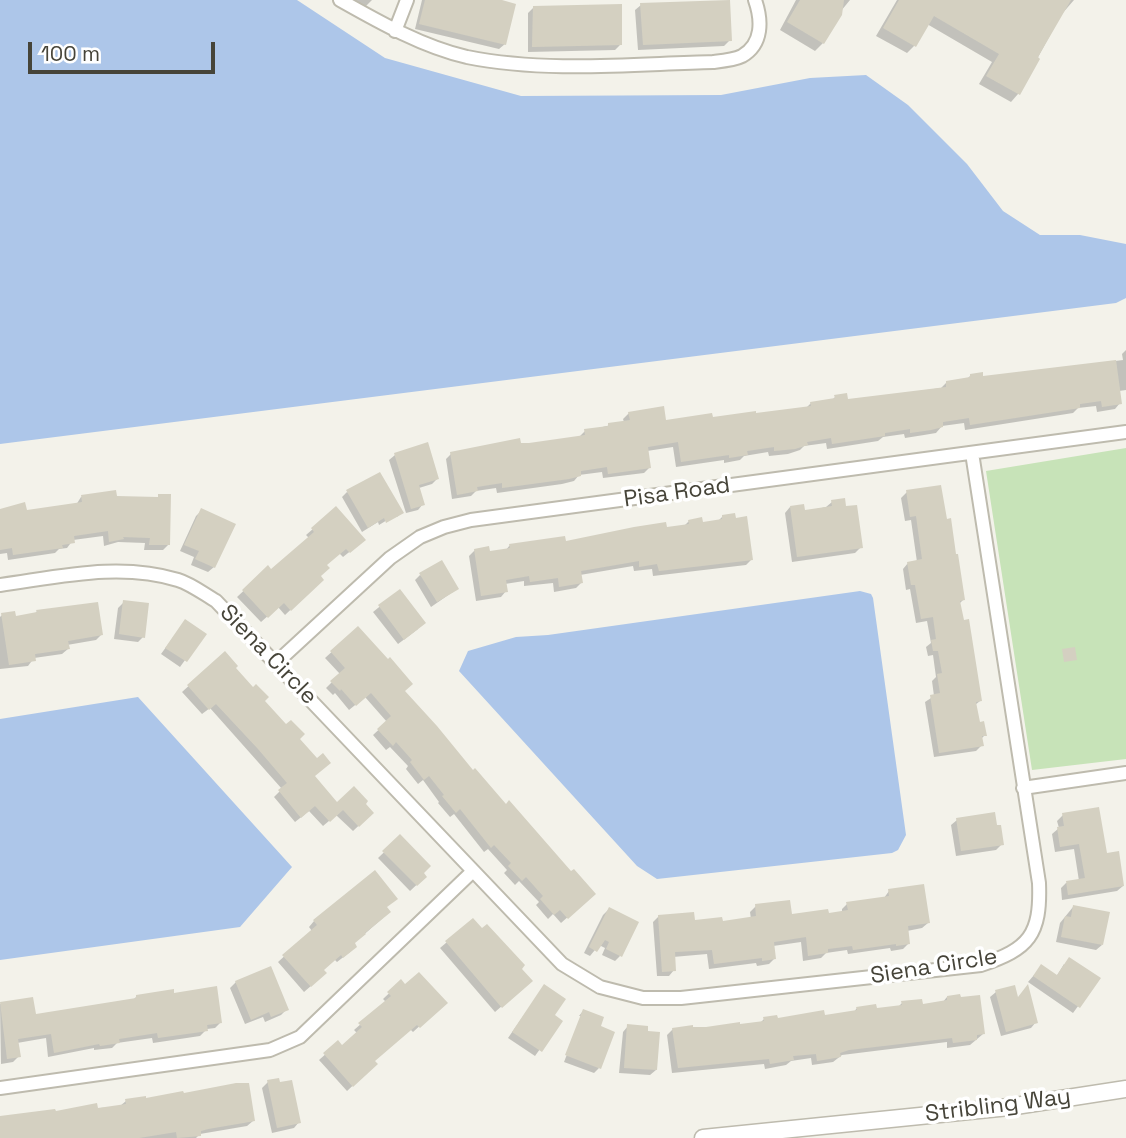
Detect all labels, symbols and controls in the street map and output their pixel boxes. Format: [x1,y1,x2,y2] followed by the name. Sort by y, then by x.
[32,28,219,72] scale bar
[41,40,100,67] text: 100 m
[622,472,732,514] street label: Pisa Road
[214,599,322,711] street label: Siena Circle
[869,943,999,991] street label: Siena Circle
[923,1083,1073,1129] street label: Stribling Way

